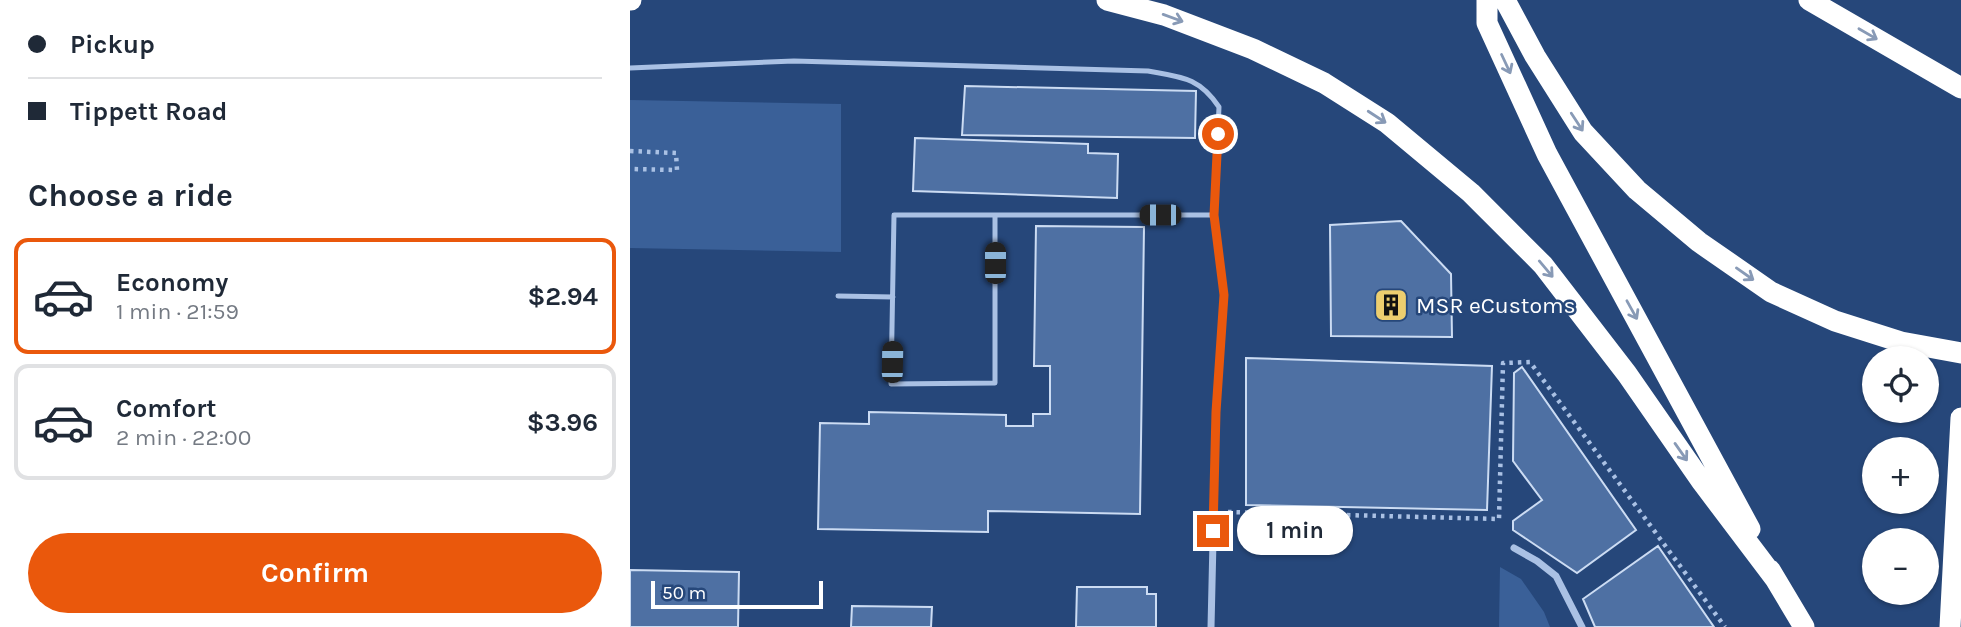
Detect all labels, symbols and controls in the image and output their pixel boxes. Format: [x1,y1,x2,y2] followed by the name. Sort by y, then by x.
[1161,13,1183,26] one-way arrow
[1857,28,1878,41] one-way arrow
[70,29,155,60] text: Pickup
[1500,53,1513,74] one-way arrow
[70,96,228,127] text: Tippett Road
[1367,109,1386,124] one-way arrow
[1570,111,1584,131] one-way arrow
[1202,118,1234,150] route start
[28,177,233,214] text: Choose a ride
[1140,205,1182,226] car
[985,242,1006,284] car
[1538,259,1553,277] one-way arrow
[32,265,95,328] icon: car
[116,267,228,298] text: Economy
[1735,267,1754,281] one-way arrow
[527,281,598,312] text: $2.94
[1372,286,1410,324] building icon: MSR eCustoms
[1416,292,1576,319] place label: MSR eCustoms
[116,298,239,325] text: 1 min · 21:59
[1626,299,1639,320] one-way arrow
[882,341,903,383] car
[1862,346,1939,605] map controls
[1862,346,1939,423] button: locate
[32,391,95,454] icon: car
[116,393,217,424] text: Comfort
[527,407,598,438] text: $3.96
[116,424,251,451] text: 2 min · 22:00
[1862,437,1939,514] button: +
[1674,442,1688,461] one-way arrow
[1238,506,1353,556] callout: 1 min
[1197,515,1229,547] route end
[1266,517,1324,544] text: 1 min
[1862,528,1939,605] button: −
[28,533,602,613] button: Confirm
[651,578,822,610] scale bar
[662,582,706,604] text: 50 m

